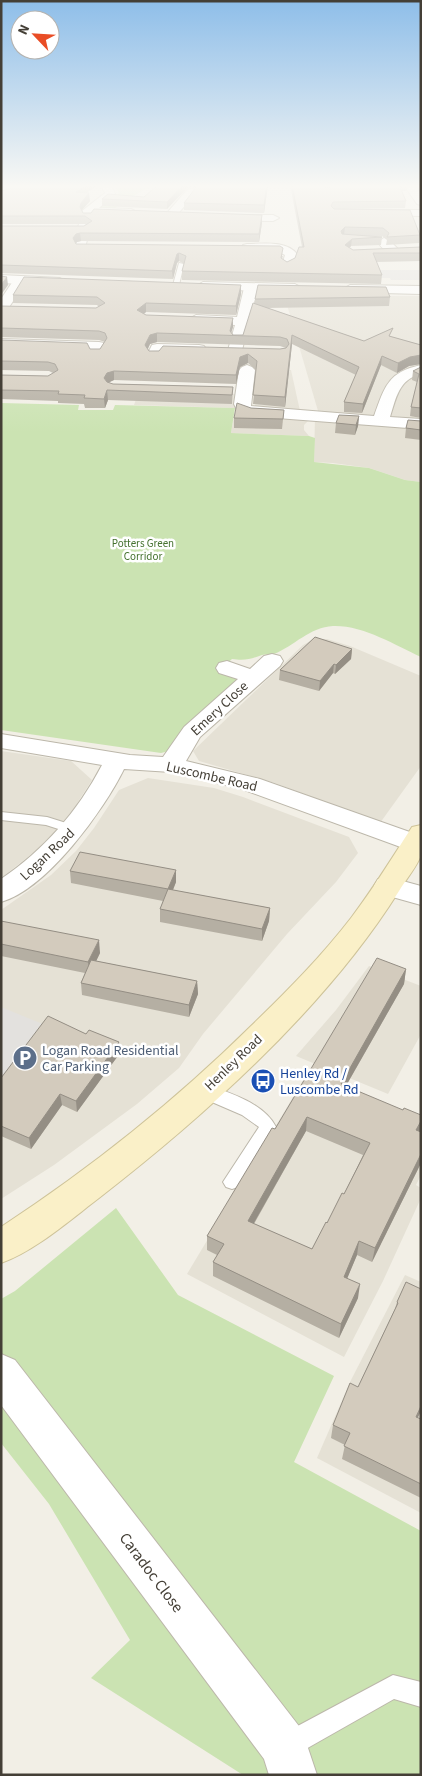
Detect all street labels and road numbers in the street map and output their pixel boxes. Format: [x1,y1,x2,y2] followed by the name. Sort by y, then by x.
[186,677,253,741] street label: Emery Close
[164,757,259,797] street label: Luscombe Road
[16,824,80,885] street label: Logan Road
[200,1030,267,1096] street label: Henley Road
[114,1528,189,1617] street label: Caradoc Close

